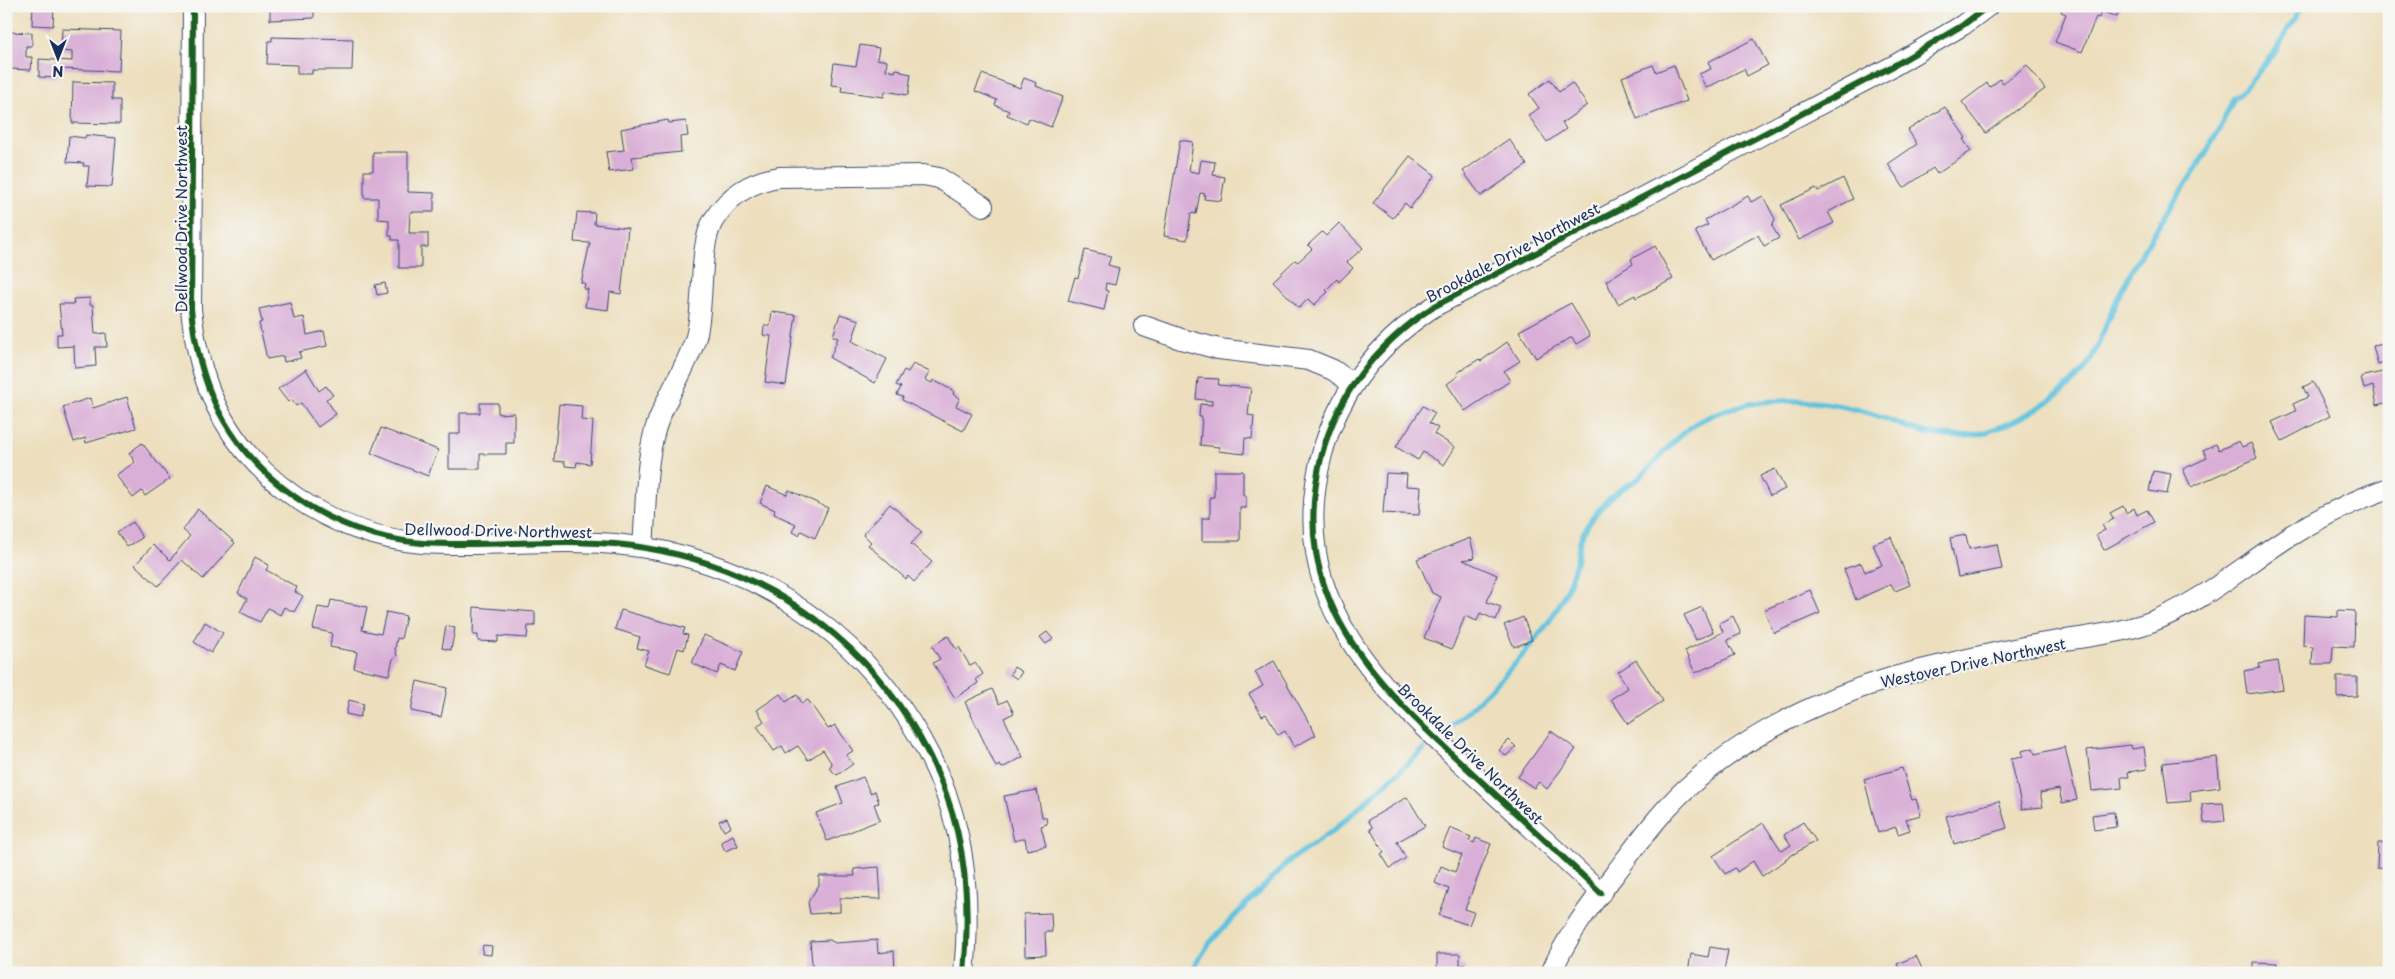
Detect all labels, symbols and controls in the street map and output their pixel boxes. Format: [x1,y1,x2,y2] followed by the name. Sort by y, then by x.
[32,32,82,82] north arrow
[52,61,64,82] text: N
[169,125,192,313] street label: Dellwood Drive Northwest
[1420,196,1604,308] street label: Brookdale Drive Northwest
[404,517,592,543] street label: Dellwood Drive Northwest
[1878,631,2068,693] street label: Westover Drive Northwest
[1393,677,1549,829] street label: Brookdale Drive Northwest

